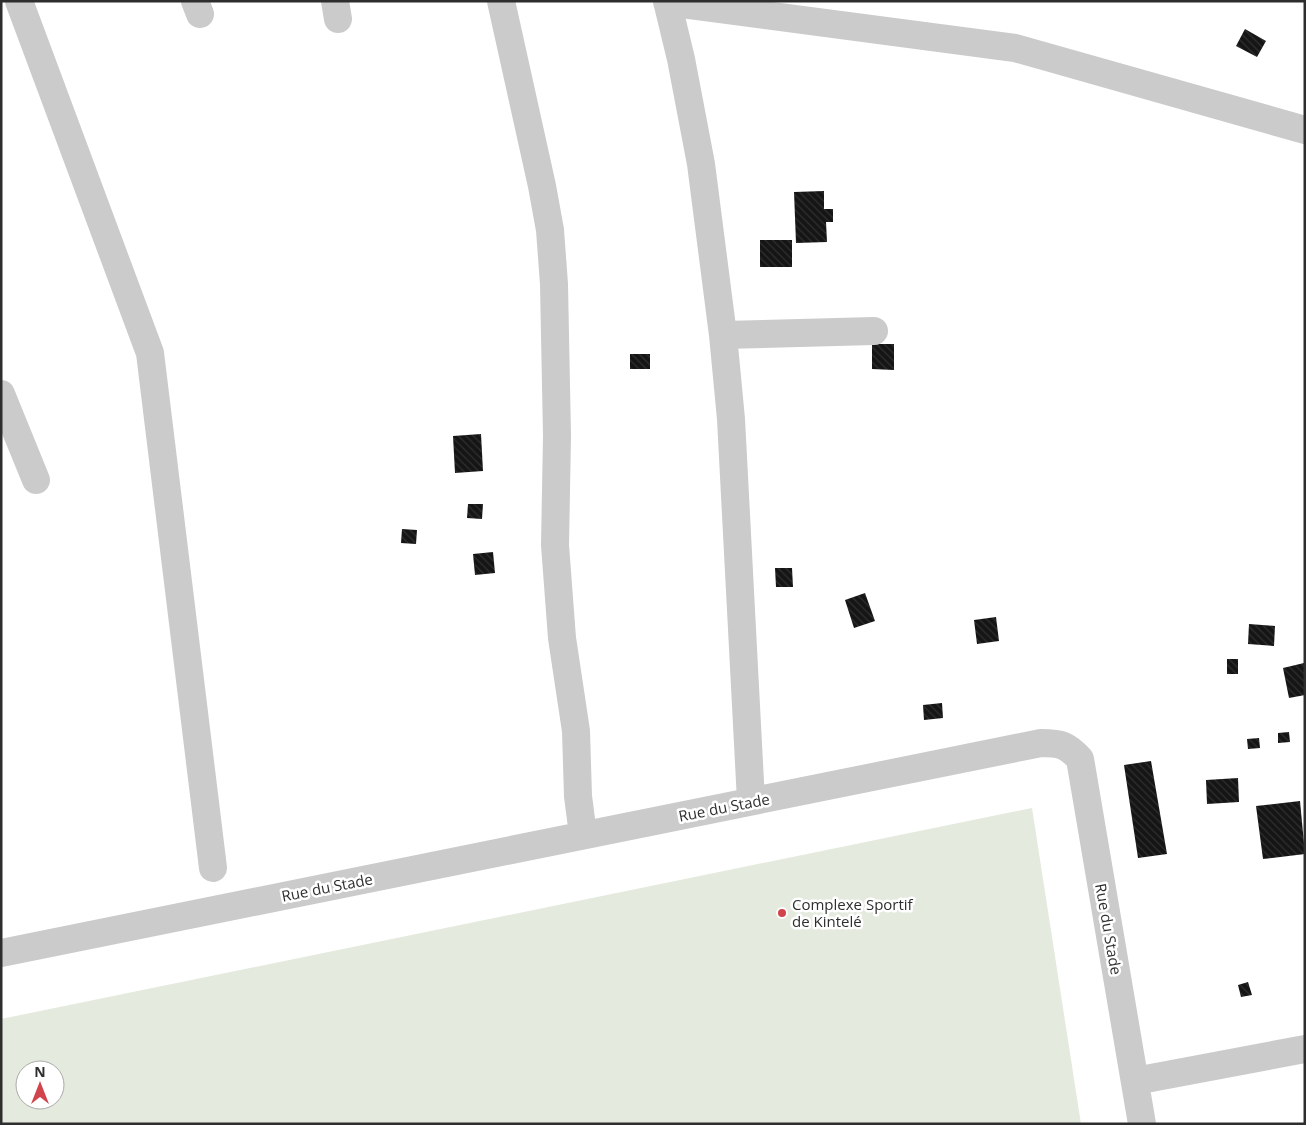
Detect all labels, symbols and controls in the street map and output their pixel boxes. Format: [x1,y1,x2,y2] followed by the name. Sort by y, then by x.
[677,788,771,826] street label: Rue du Stade
[280,868,374,906] street label: Rue du Stade
[1091,882,1127,976] street label: Rue du Stade
[792,894,914,931] place label: Complexe Sportif de Kintelé
[776,907,788,919] marker: Complexe Sportif de Kintelé
[15,1060,65,1110] north arrow
[34,1062,46,1081] text: N

